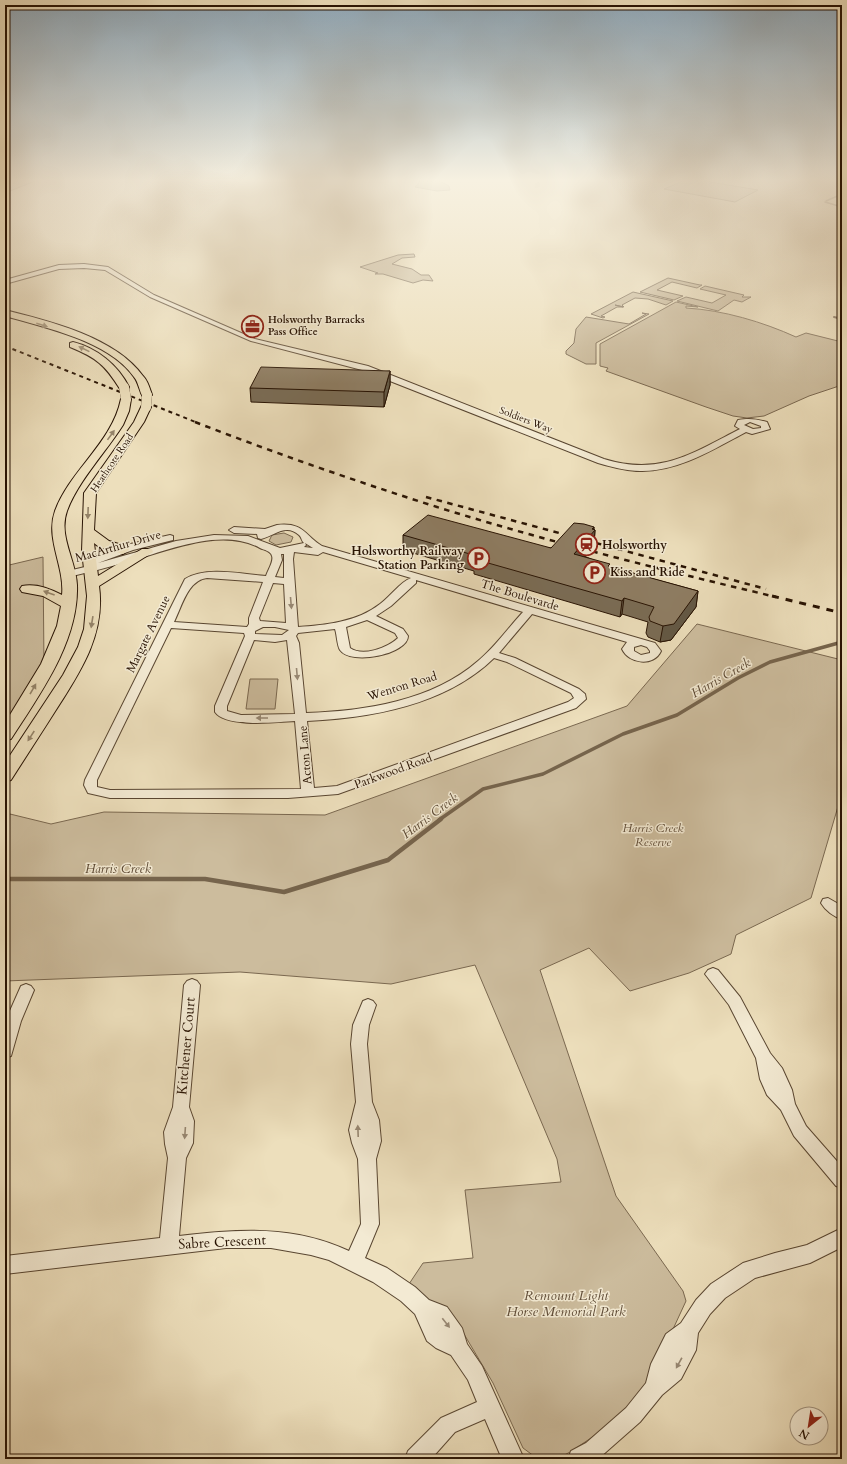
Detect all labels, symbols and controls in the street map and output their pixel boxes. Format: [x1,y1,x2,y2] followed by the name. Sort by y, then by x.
[240,313,266,339] office icon: Holsworthy Barracks Pass Office
[268,313,365,339] place label: Holsworthy Barracks Pass Office
[36,322,48,328] one-way arrow
[78,346,89,352] one-way arrow
[497,403,555,437] street label: Soldiers Way
[107,429,115,440] one-way arrow
[87,430,137,495] street label: Heathcote Road
[85,507,91,520] one-way arrow
[73,526,163,566] street label: MacArthur Drive
[574,532,600,558] station icon: Holsworthy
[602,537,667,553] place label: Holsworthy
[351,543,465,573] place label: Holsworthy Railway Station Parking
[466,545,492,571] parking icon: Holsworthy Railway Station Parking
[581,559,607,585] parking icon: Kiss and Ride
[610,564,685,580] place label: Kiss and Ride
[479,575,561,615] street label: The Boulevarde
[42,590,54,596] one-way arrow
[122,593,174,675] street label: Margate Avenue
[288,597,294,609] one-way arrow
[88,616,94,628] one-way arrow
[688,653,755,702] water label: Harris Creek
[294,668,300,680] one-way arrow
[364,668,439,705] street label: Wenton Road
[29,683,36,695] one-way arrow
[255,715,268,721] one-way arrow
[294,725,316,785] street label: Acton Lane
[27,731,35,741] one-way arrow
[352,749,435,792] street label: Parkwood Road
[398,789,462,843] water label: Harris Creek
[622,820,684,850] park label: Harris Creek Reserve
[85,860,152,878] water label: Harris Creek
[172,996,200,1096] street label: Kitchener Court
[355,1124,361,1137] one-way arrow
[182,1127,189,1139] one-way arrow
[178,1230,267,1254] street label: Sabre Crescent
[506,1286,626,1321] park label: Remount Light Horse Memorial Park
[442,1317,451,1328] one-way arrow
[676,1358,682,1369] one-way arrow
[789,1406,829,1446] north arrow
[796,1425,812,1443] text: N

